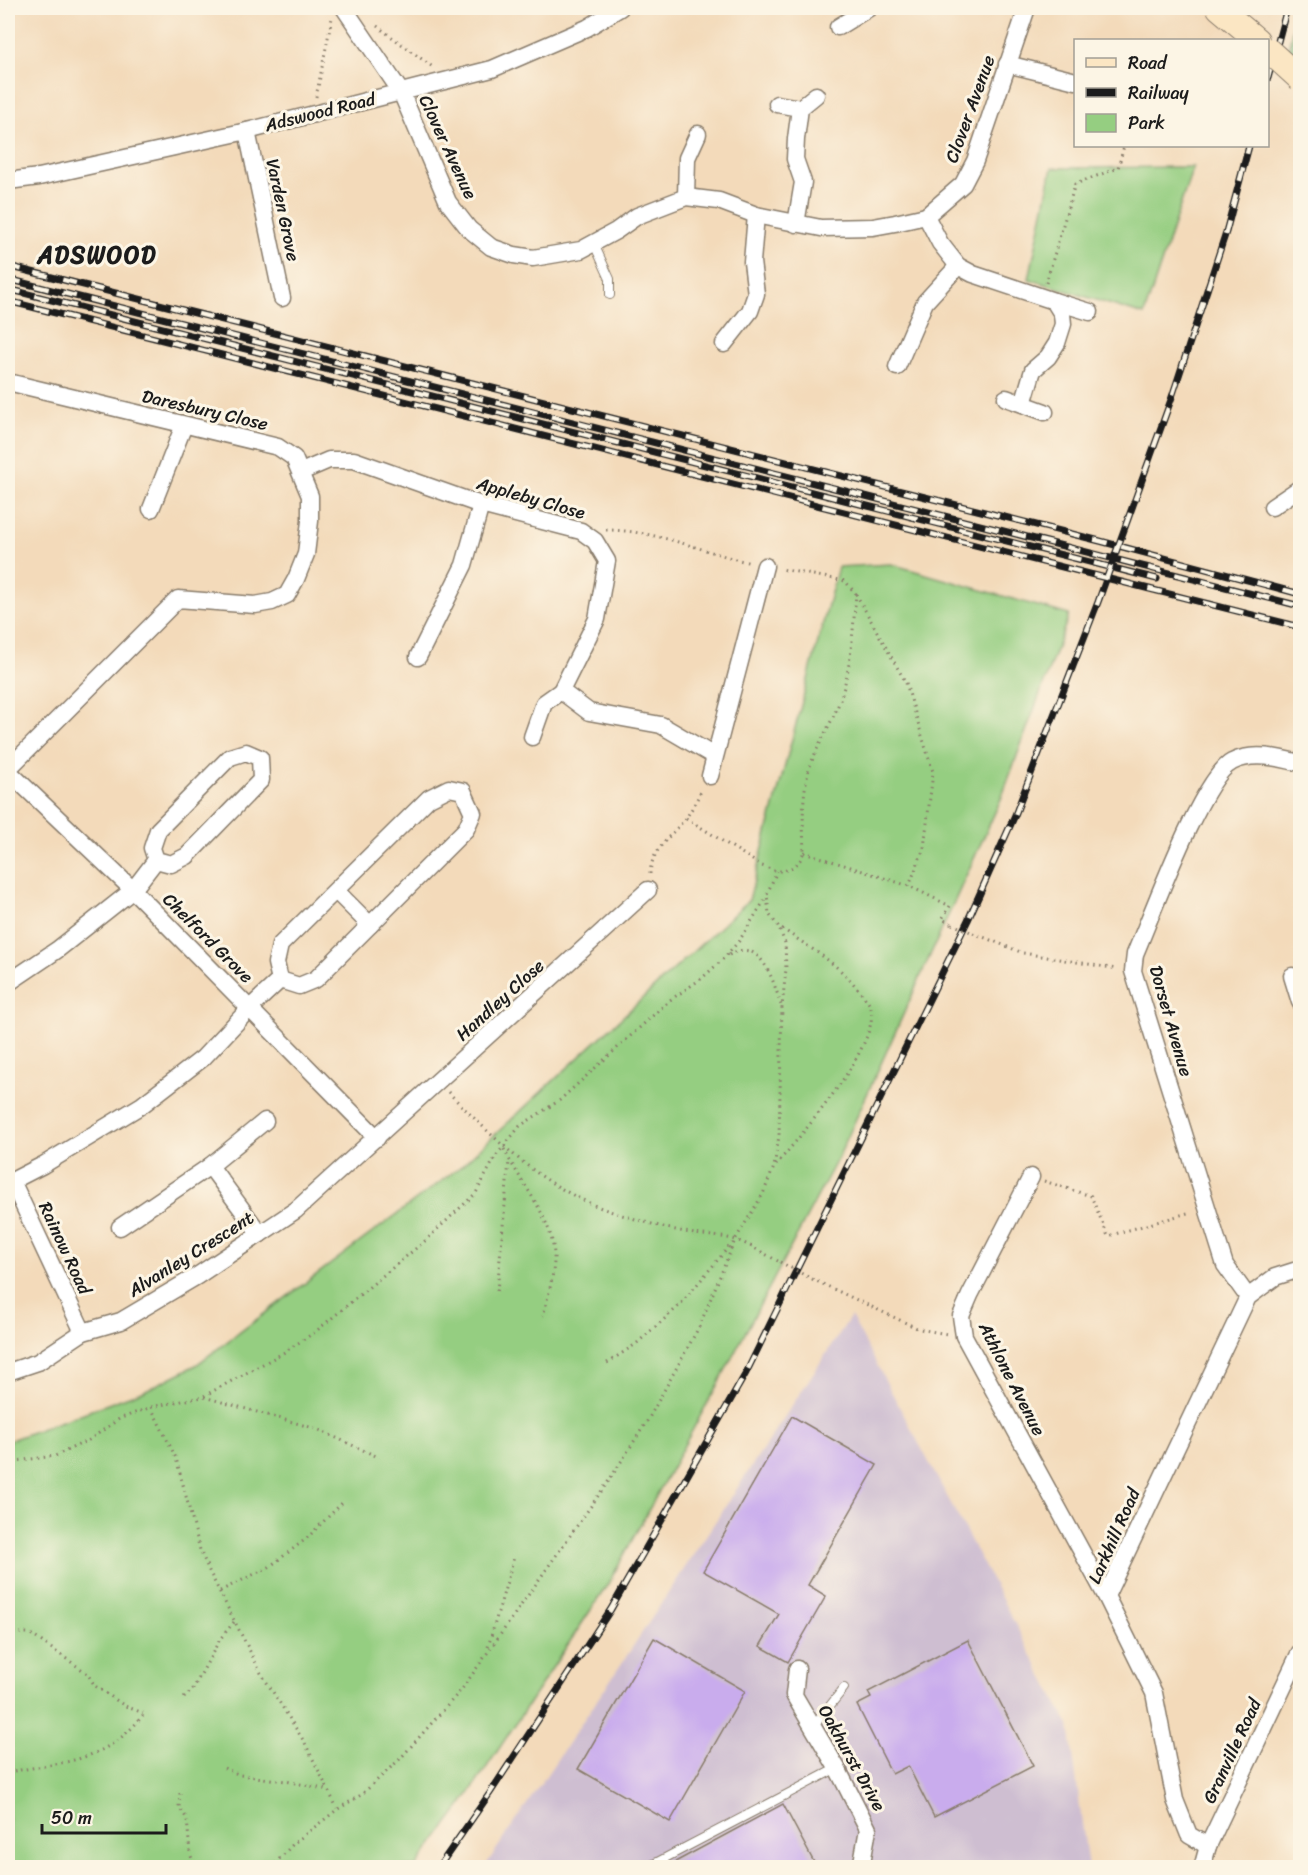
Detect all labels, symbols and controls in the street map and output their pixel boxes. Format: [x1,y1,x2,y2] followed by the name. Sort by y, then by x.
[1074,39,1269,147] legend
[1128,47,1168,79] text: Road
[936,51,1004,167] street label: Clover Avenue
[1128,77,1190,109] text: Railway
[260,82,380,141] street label: Adswood Road
[410,89,486,205] street label: Clover Avenue
[1128,107,1165,139] text: Park
[257,156,309,264] street label: Varden Grove
[36,234,157,276] district label: ADSWOOD
[139,380,271,440] street label: Daresbury Close
[472,467,589,529] street label: Appleby Close
[155,885,261,991] street label: Chelford Grove
[448,951,552,1049] street label: Handley Close
[1140,962,1202,1080] street label: Dorset Avenue
[30,1196,101,1301] street label: Rainow Road
[121,1202,261,1306] street label: Alvanley Crescent
[969,1315,1055,1442] street label: Athlone Avenue
[1079,1482,1150,1589] street label: Larkhill Road
[1194,1692,1271,1809] street label: Granville Road
[809,1699,895,1817] street label: Oakhurst Drive
[42,1797,166,1835] scale bar
[51,1802,92,1834] text: 50 m

